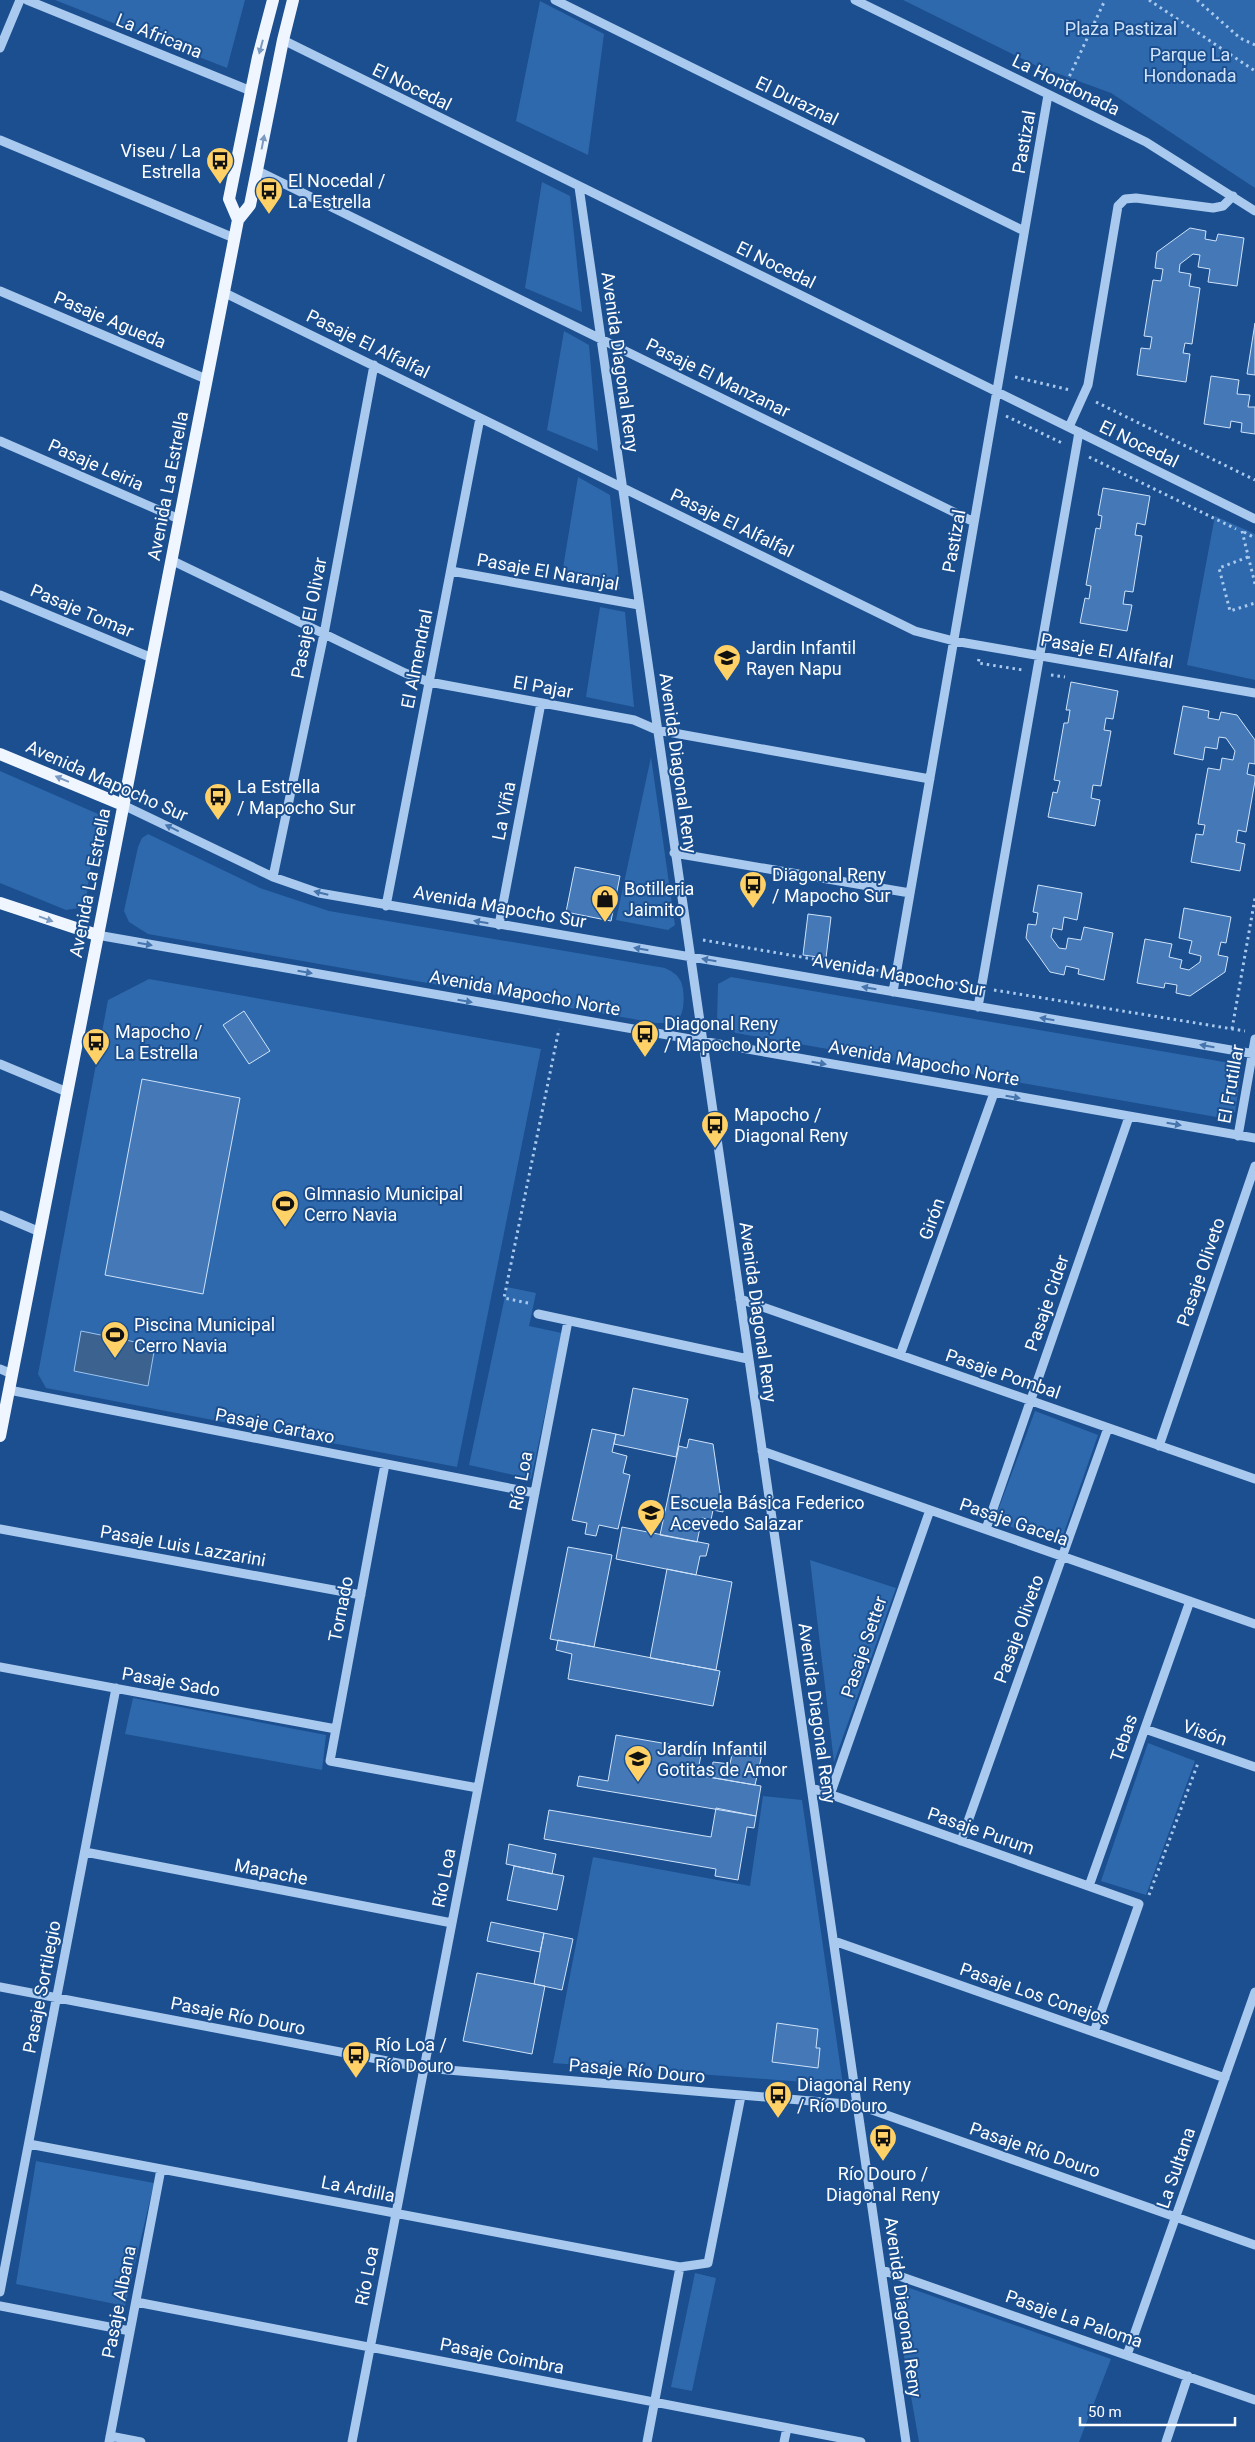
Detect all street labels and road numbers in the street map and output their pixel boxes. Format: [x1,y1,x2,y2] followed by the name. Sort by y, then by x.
[113,9,205,62] street label: La Africana
[1009,49,1123,120] street label: La Hondonada
[369,58,455,115] street label: El Nocedal
[752,72,842,130] street label: El Duraznal
[1008,109,1039,175] street label: Pastizal
[733,236,819,293] street label: El Nocedal
[597,270,644,454] street label: Avenida Diagonal Reny
[51,286,169,353] street label: Pasaje Agueda
[303,305,433,382] street label: Pasaje El Alfalfal
[643,334,794,422] street label: Pasaje El Manzanar
[143,410,192,562] street label: Avenida La Estrella
[1096,415,1182,472] street label: El Nocedal
[45,434,147,495] street label: Pasaje Leiria
[667,484,797,561] street label: Pasaje El Alfalfal
[938,508,969,574] street label: Pastizal
[475,549,621,594] street label: Pasaje El Naranjal
[286,555,331,680] street label: Pasaje El Olivar
[28,579,137,642] street label: Pasaje Tomar
[397,608,436,710] street label: El Almendral
[1039,628,1175,673] street label: Pasaje El Alfalfal
[512,671,575,702] street label: El Pajar
[655,671,702,855] street label: Avenida Diagonal Reny
[23,735,191,826] street label: Avenida Mapocho Sur
[488,780,519,842] street label: La Viña
[65,807,114,959] street label: Avenida La Estrella
[412,881,588,932] street label: Avenida Mapocho Sur
[811,949,987,1000] street label: Avenida Mapocho Sur
[428,965,622,1020] street label: Avenida Mapocho Norte
[827,1035,1021,1090] street label: Avenida Mapocho Norte
[1213,1043,1248,1125] street label: El Frutillar
[914,1195,949,1243] street label: Girón
[1172,1215,1229,1329] street label: Pasaje Oliveto
[735,1220,782,1404] street label: Avenida Diagonal Reny
[1020,1252,1073,1354] street label: Pasaje Cider
[943,1344,1063,1403] street label: Pasaje Pombal
[214,1404,337,1447] street label: Pasaje Cartaxo
[504,1449,537,1512] street label: Río Loa
[957,1493,1071,1550] street label: Pasaje Gacela
[99,1521,268,1570] street label: Pasaje Luis Lazzarini
[989,1572,1048,1686] street label: Pasaje Oliveto
[324,1574,357,1643] street label: Tornado
[836,1593,891,1700] street label: Pasaje Setter
[794,1621,841,1805] street label: Avenida Diagonal Reny
[120,1663,222,1700] street label: Pasaje Sado
[1106,1711,1141,1764] street label: Tebas
[1180,1715,1230,1750] street label: Visón
[925,1802,1037,1859] street label: Pasaje Purum
[427,1846,460,1909] street label: Río Loa
[233,1854,310,1889] street label: Mapache
[18,1919,65,2055] street label: Pasaje Sortilegio
[957,1958,1113,2029] street label: Pasaje Los Conejos
[169,1992,307,2039] street label: Pasaje Río Douro
[568,2054,706,2087] street label: Pasaje Río Douro
[967,2117,1103,2182] street label: Pasaje Río Douro
[1152,2125,1199,2211] street label: La Sultana
[319,2171,397,2206] street label: La Ardilla
[880,2215,927,2399] street label: Avenida Diagonal Reny
[97,2244,140,2360] street label: Pasaje Albana
[350,2244,383,2307] street label: Río Loa
[1003,2285,1146,2352] street label: Pasaje La Paloma
[438,2333,566,2378] street label: Pasaje Coimbra

